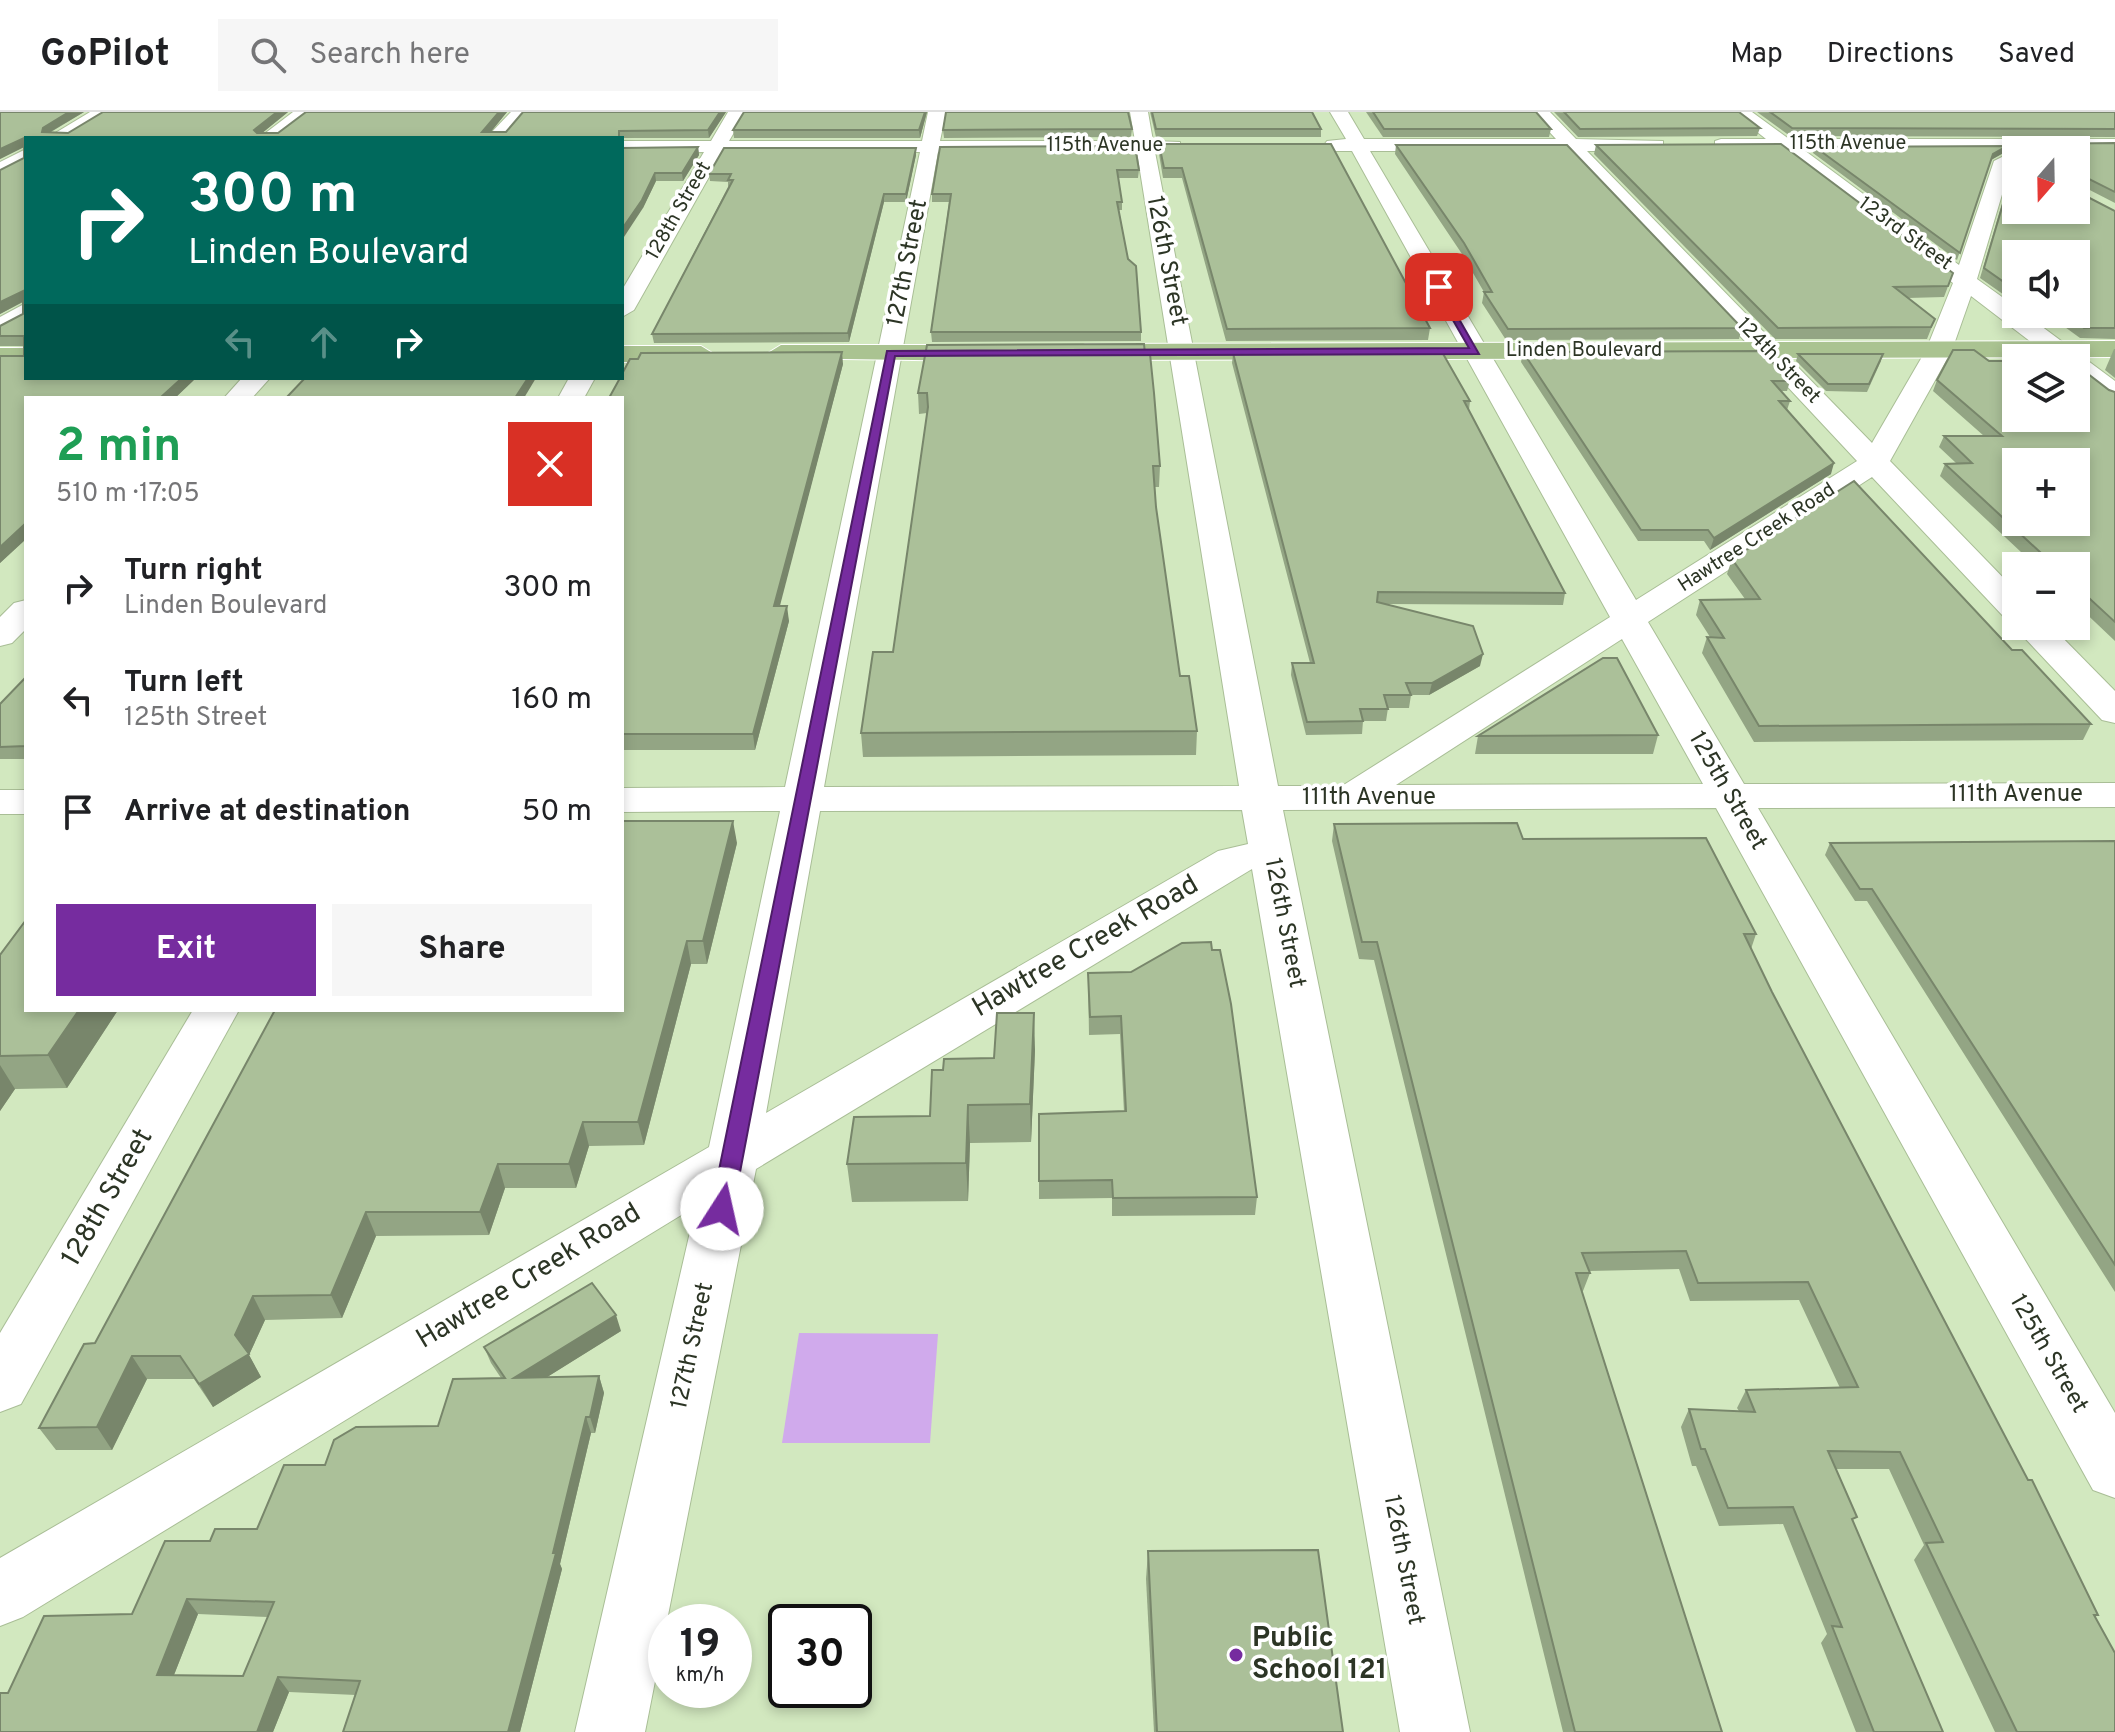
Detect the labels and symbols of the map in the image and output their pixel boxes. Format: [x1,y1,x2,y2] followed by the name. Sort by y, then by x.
[1790,131,1906,157] street label: 115th Avenue
[1047,133,1163,159] street label: 115th Avenue
[2002,136,2090,224] north arrow
[640,157,718,265] street label: 128th Street
[1853,191,1957,277] street label: 123rd Street
[1139,193,1193,329] street label: 126th Street
[881,197,935,329] street label: 127th Street
[1405,253,1473,321] pin
[1730,312,1826,410] street label: 124th Street
[1506,338,1662,364] street label: Linden Boulevard
[1673,477,1841,599] street label: Hawtree Creek Road
[1681,726,1773,856] street label: 125th Street
[1949,780,2083,810] street label: 111th Avenue
[1302,783,1436,813] street label: 111th Avenue
[1257,855,1311,991] street label: 126th Street
[966,868,1206,1026] street label: Hawtree Creek Road
[54,1122,162,1274] street label: 128th Street
[680,1167,764,1251] position arrow
[410,1196,648,1358] street label: Hawtree Creek Road
[665,1280,721,1412] street label: 127th Street
[2002,1289,2094,1419] street label: 125th Street
[1376,1492,1430,1628] street label: 126th Street
[768,1604,872,1708] speed limit sign: 30
[1252,1621,1387,1689] place label: Public School 121
[1227,1646,1245,1664] marker: Public School 121

